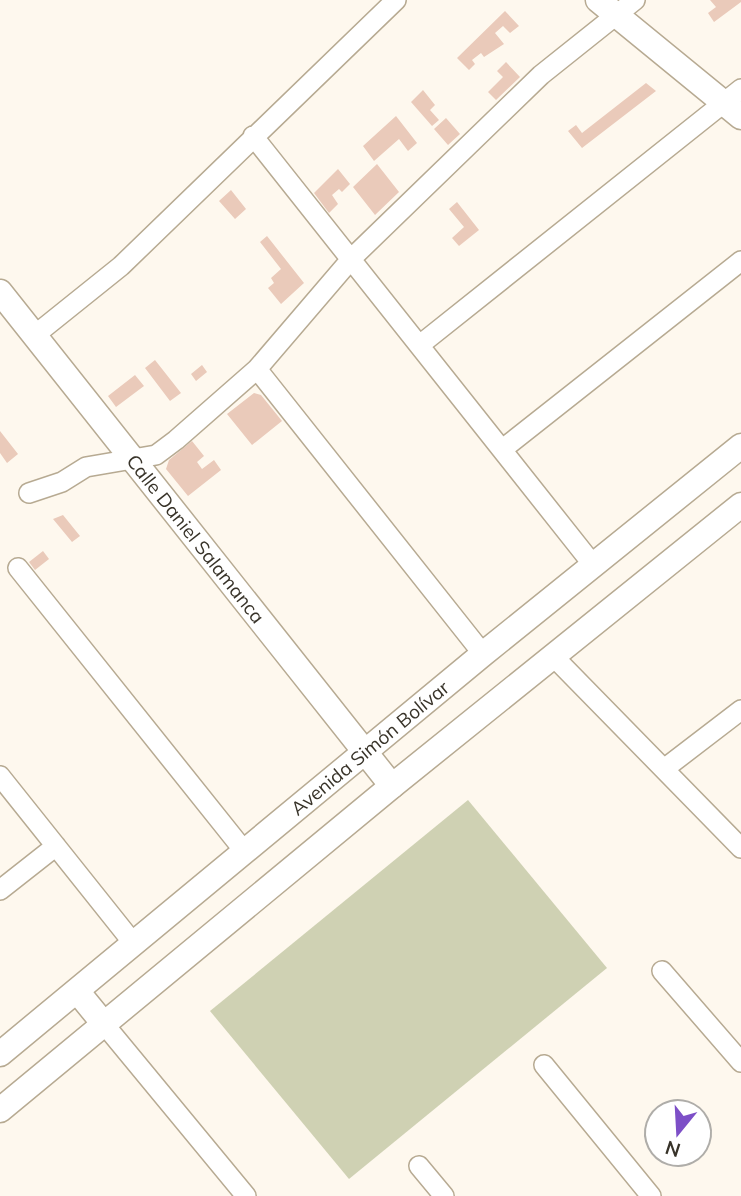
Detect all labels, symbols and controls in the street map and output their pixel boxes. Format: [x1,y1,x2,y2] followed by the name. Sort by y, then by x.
[122,450,270,628] street label: Calle Daniel Salamanca
[286,675,454,820] street label: Avenida Simón Bolívar
[643,1098,713,1168] north arrow
[662,1136,683,1163] text: N

